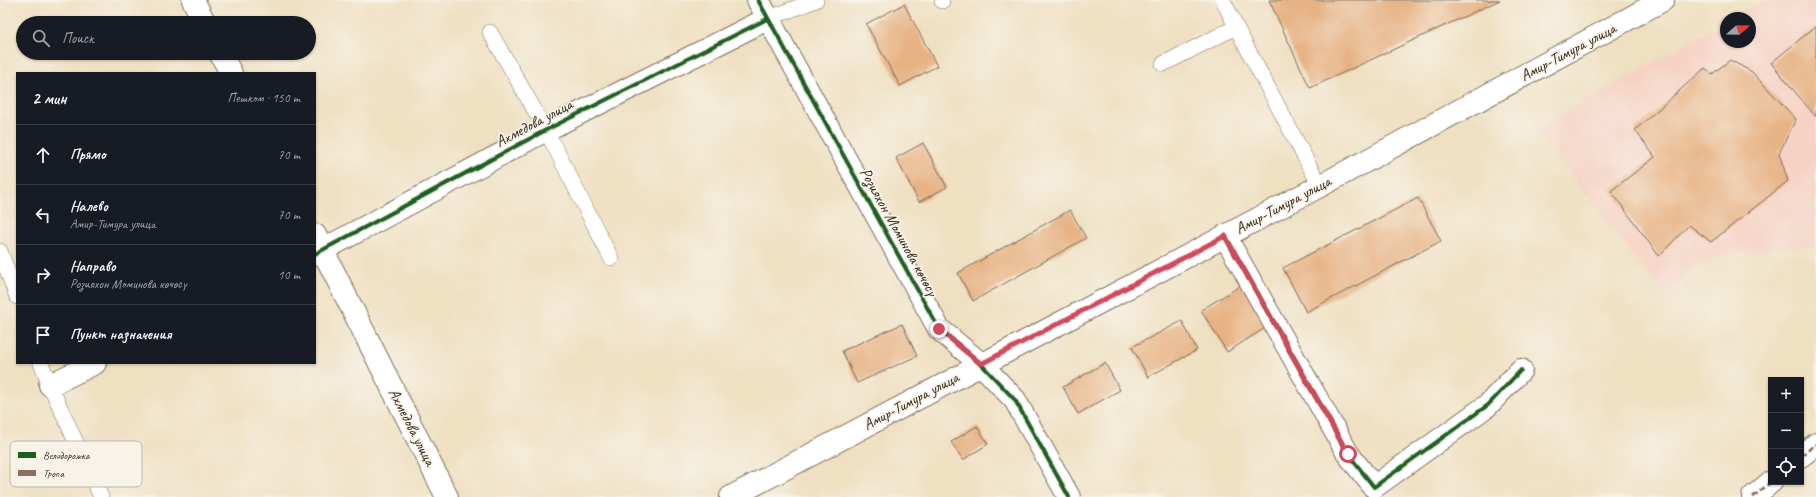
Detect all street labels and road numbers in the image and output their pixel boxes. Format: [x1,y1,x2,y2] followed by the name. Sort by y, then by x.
[1517,18,1620,86] street label: Амир-Тимура улица
[492,94,577,152] street label: Ахмедова улица
[855,164,944,301] street label: Розияхон Моминова көчөсү
[1232,171,1335,239] street label: Амир-Тимура улица
[860,367,963,435] street label: Амир-Тимура улица
[384,385,441,470] street label: Ахмедова улица

